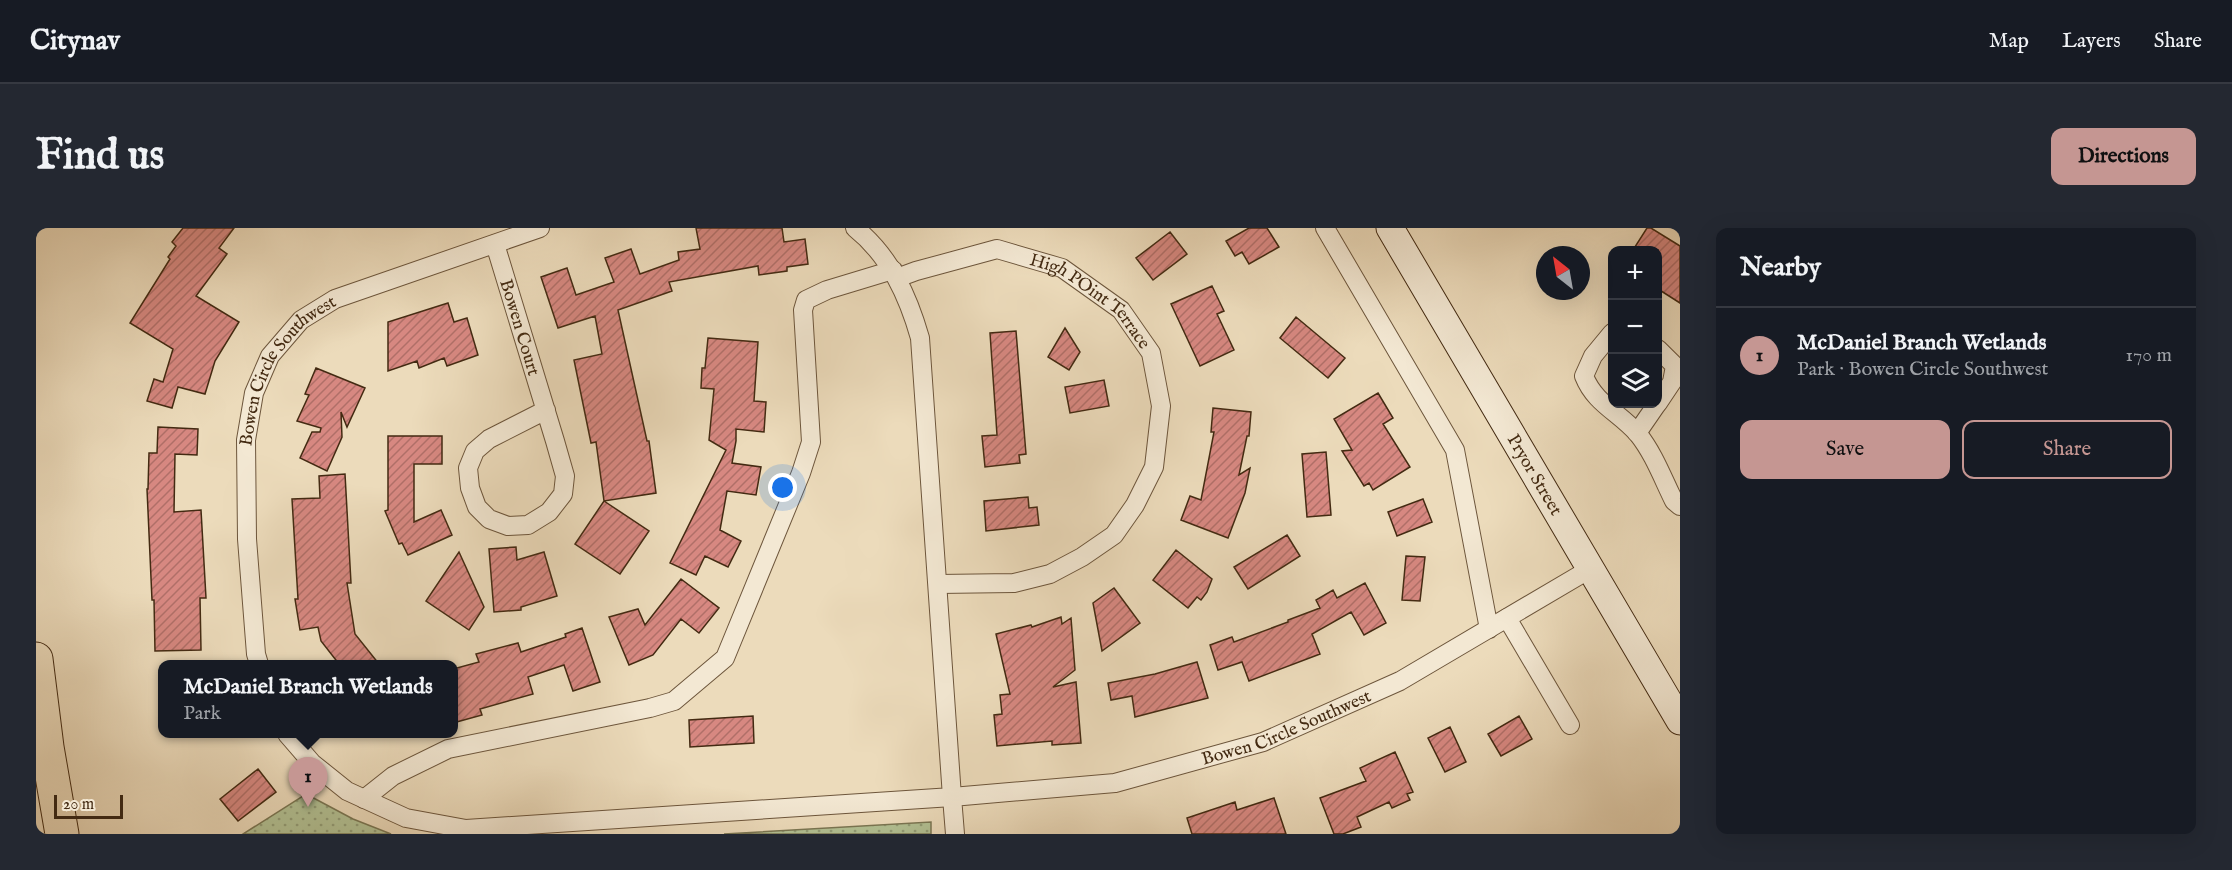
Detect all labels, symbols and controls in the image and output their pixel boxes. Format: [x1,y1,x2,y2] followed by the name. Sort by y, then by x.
[30,24,120,59] text: Citynav
[1989,28,2029,55] text: Map
[2062,28,2121,55] text: Layers
[2154,28,2202,55] text: Share
[2051,128,2196,185] button: Directions
[36,130,164,183] text: Find us
[1536,246,1590,300] north arrow
[1608,246,1662,408] map controls
[1608,246,1662,300] button: +
[1027,249,1155,354] street label: High POint Terrace
[1740,251,1821,284] text: Nearby
[493,277,544,379] street label: Bowen Court
[235,291,341,448] street label: Bowen Circle Southwest
[1608,300,1662,354] button: −
[1797,329,2047,357] text: McDaniel Branch Wetlands
[1756,343,1763,368] text: 1
[2126,343,2172,368] text: 170 m
[1608,354,1662,408] button: layers
[1797,357,2048,382] text: Park · Bowen Circle Southwest
[1740,420,1950,479] button: Save
[1962,420,2172,479] button: Share
[1501,430,1567,520] street label: Pryor Street
[768,473,797,502] your location
[158,660,458,738] popup
[183,673,433,701] text: McDaniel Branch Wetlands
[1199,685,1375,771] street label: Bowen Circle Southwest
[183,701,221,726] text: Park
[288,758,328,807] pin: 1
[54,792,123,820] scale bar
[63,795,94,815] text: 20 m

